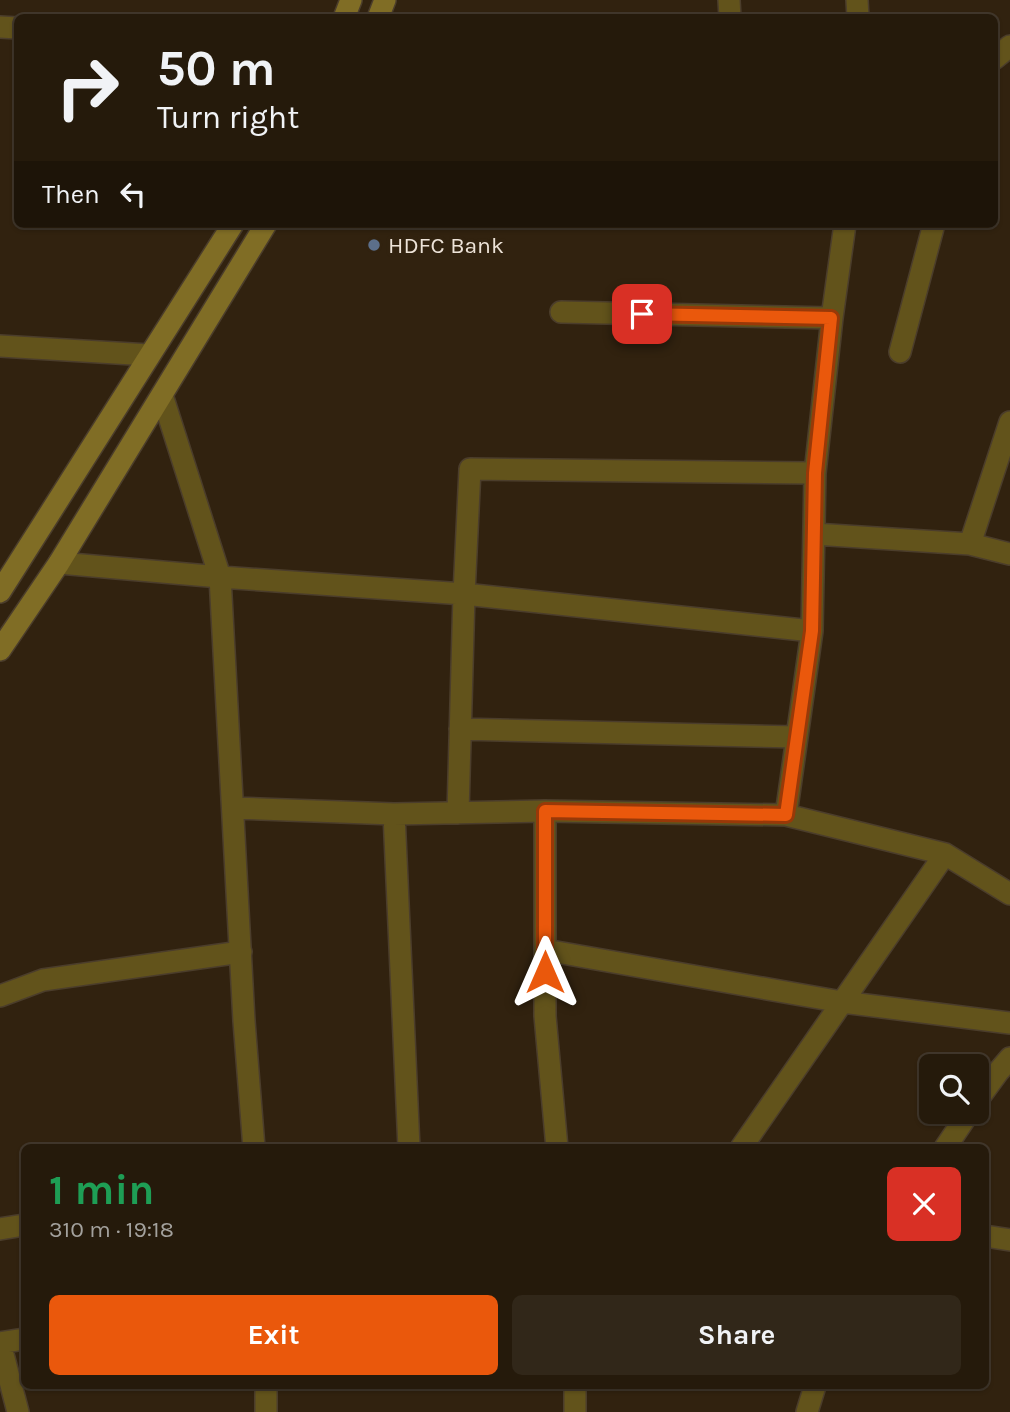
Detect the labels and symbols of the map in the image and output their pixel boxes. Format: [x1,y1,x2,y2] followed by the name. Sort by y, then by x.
[388,232,504,259] place label: HDFC Bank
[366,237,382,253] marker: HDFC Bank
[612,284,672,344] pin
[508,935,582,1009] position arrow

